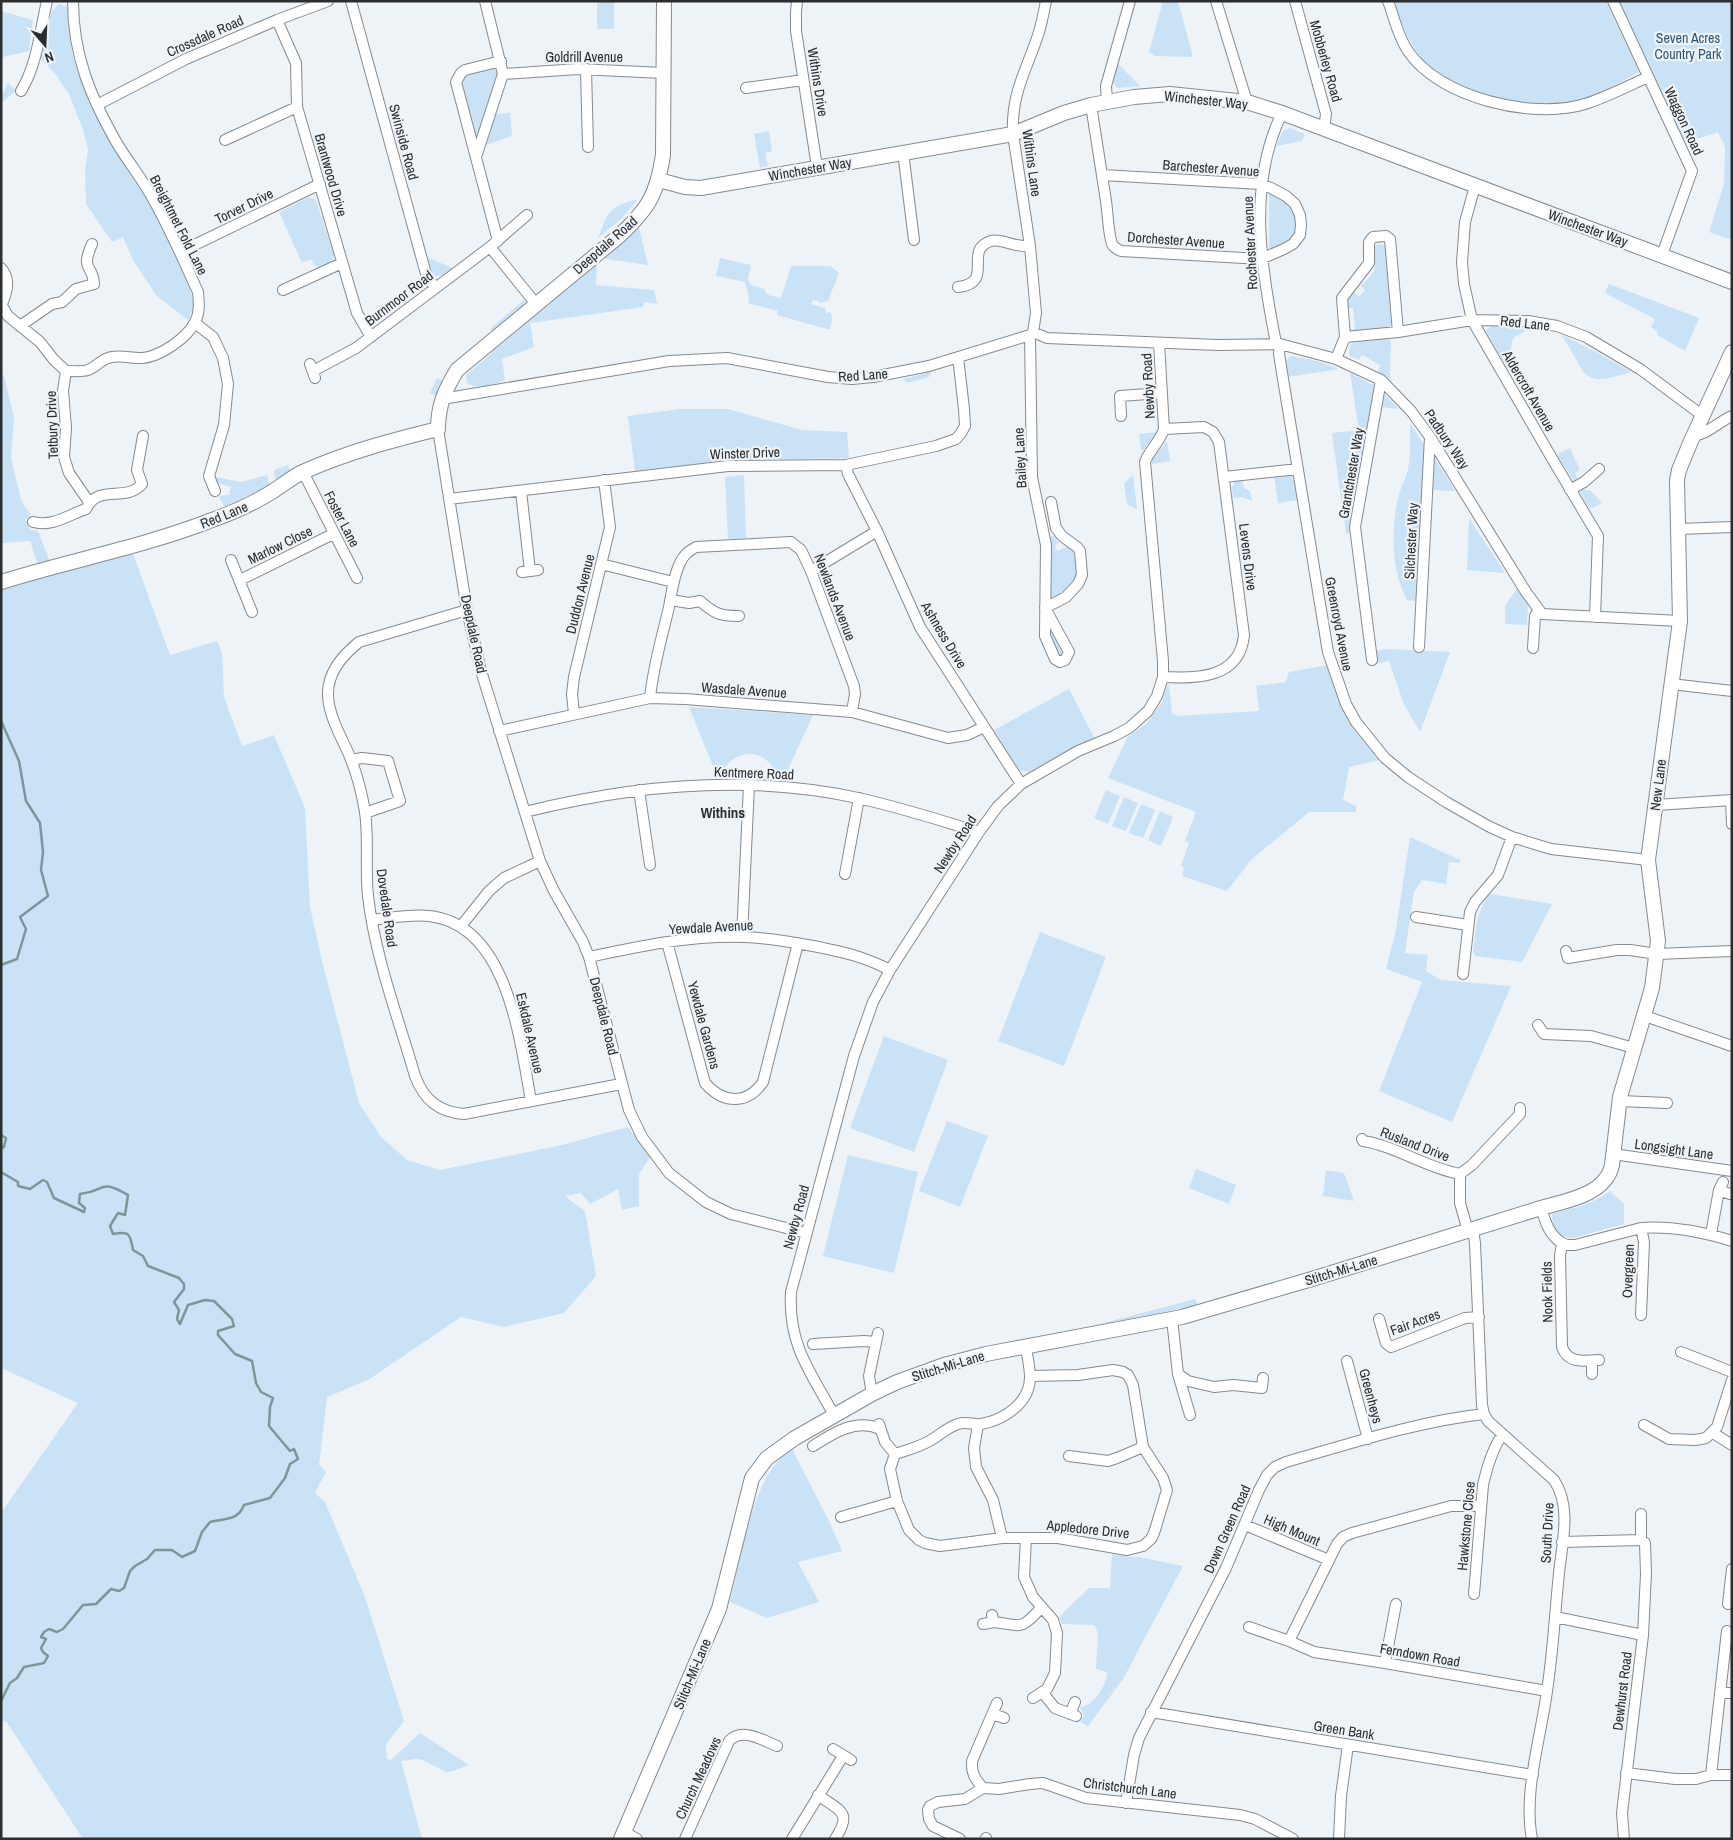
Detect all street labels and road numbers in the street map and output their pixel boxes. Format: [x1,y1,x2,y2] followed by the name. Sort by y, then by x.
[164,11,246,61] street label: Crossdale Road
[1306,18,1346,104] street label: Mobberley Road
[804,46,832,118] street label: Withins Drive
[545,48,623,66] street label: Goldrill Avenue
[1660,84,1708,158] street label: Waggon Road
[1163,87,1249,113] street label: Winchester Way
[385,102,423,182] street label: Swinside Road
[1018,128,1046,198] street label: Withins Lane
[311,131,351,219] street label: Brantwood Drive
[767,153,853,185] street label: Winchester Way
[1162,156,1260,180] street label: Barchester Avenue
[146,172,212,278] street label: Breightmet Fold Lane
[212,184,276,228] street label: Torver Drive
[1239,196,1261,290] street label: Rochester Avenue
[1546,205,1631,251] street label: Winchester Way
[569,212,641,278] street label: Deepdale Road
[1127,228,1225,252] street label: Dorchester Avenue
[361,266,437,330] street label: Burnmoor Road
[1499,311,1551,335] street label: Red Lane
[1498,346,1559,435] street label: Aldercroft Avenue
[1137,353,1159,419] street label: Newby Road
[838,364,888,386] street label: Red Lane
[42,391,62,459] street label: Tetbury Drive
[1420,406,1474,473] street label: Padbury Way
[1334,426,1368,520] street label: Grantchester Way
[1009,427,1031,489] street label: Bailey Lane
[710,443,780,463] street label: Winster Drive
[320,488,364,550] street label: Foster Lane
[198,497,250,533] street label: Red Lane
[1400,502,1422,580] street label: Silchester Way
[245,522,315,568] street label: Marlow Close
[1235,522,1261,592] street label: Levens Drive
[810,551,860,643] street label: Newlands Avenue
[561,552,599,636] street label: Duddon Avenue
[1321,575,1357,673] street label: Greenroyd Avenue
[457,593,491,675] street label: Deepdale Road
[917,598,971,672] street label: Ashness Drive
[701,678,787,702] street label: Wasdale Avenue
[1646,758,1670,812] street label: New Lane
[714,763,794,783] street label: Kentmere Road
[930,812,980,876] street label: Newby Road
[373,868,401,948] street label: Dovedale Road
[668,916,754,938] street label: Yewdale Avenue
[586,975,622,1057] street label: Deepdale Road
[684,979,724,1071] street label: Yewdale Gardens
[512,991,548,1075] street label: Eskdale Avenue
[1378,1123,1452,1165] street label: Rusland Drive
[1634,1135,1714,1163] street label: Longsight Lane
[779,1183,813,1251] street label: Newby Road
[1618,1244,1638,1298] street label: Overgreen
[1302,1250,1380,1290] street label: Stitch-Mi-Lane
[1537,1261,1557,1323] street label: Nook Fields
[1388,1305,1443,1339] street label: Fair Acres
[909,1346,987,1386] street label: Stitch-Mi-Lane
[1355,1367,1387,1426] street label: Greenheys
[1453,1481,1479,1571] street label: Hawkstone Close
[1199,1482,1255,1576] street label: Down Green Road
[1536,1502,1558,1564] street label: South Drive
[1261,1510,1323,1550] street label: High Mount
[1045,1516,1130,1542] street label: Appledore Drive
[669,1636,715,1712] street label: Stitch-Mi-Lane
[1378,1639,1462,1671] street label: Ferndown Road
[1608,1651,1636,1731] street label: Dewhurst Road
[1312,1716,1376,1744] street label: Green Bank
[671,1733,725,1822] street label: Church Meadows
[1082,1773,1178,1803] street label: Christchurch Lane

